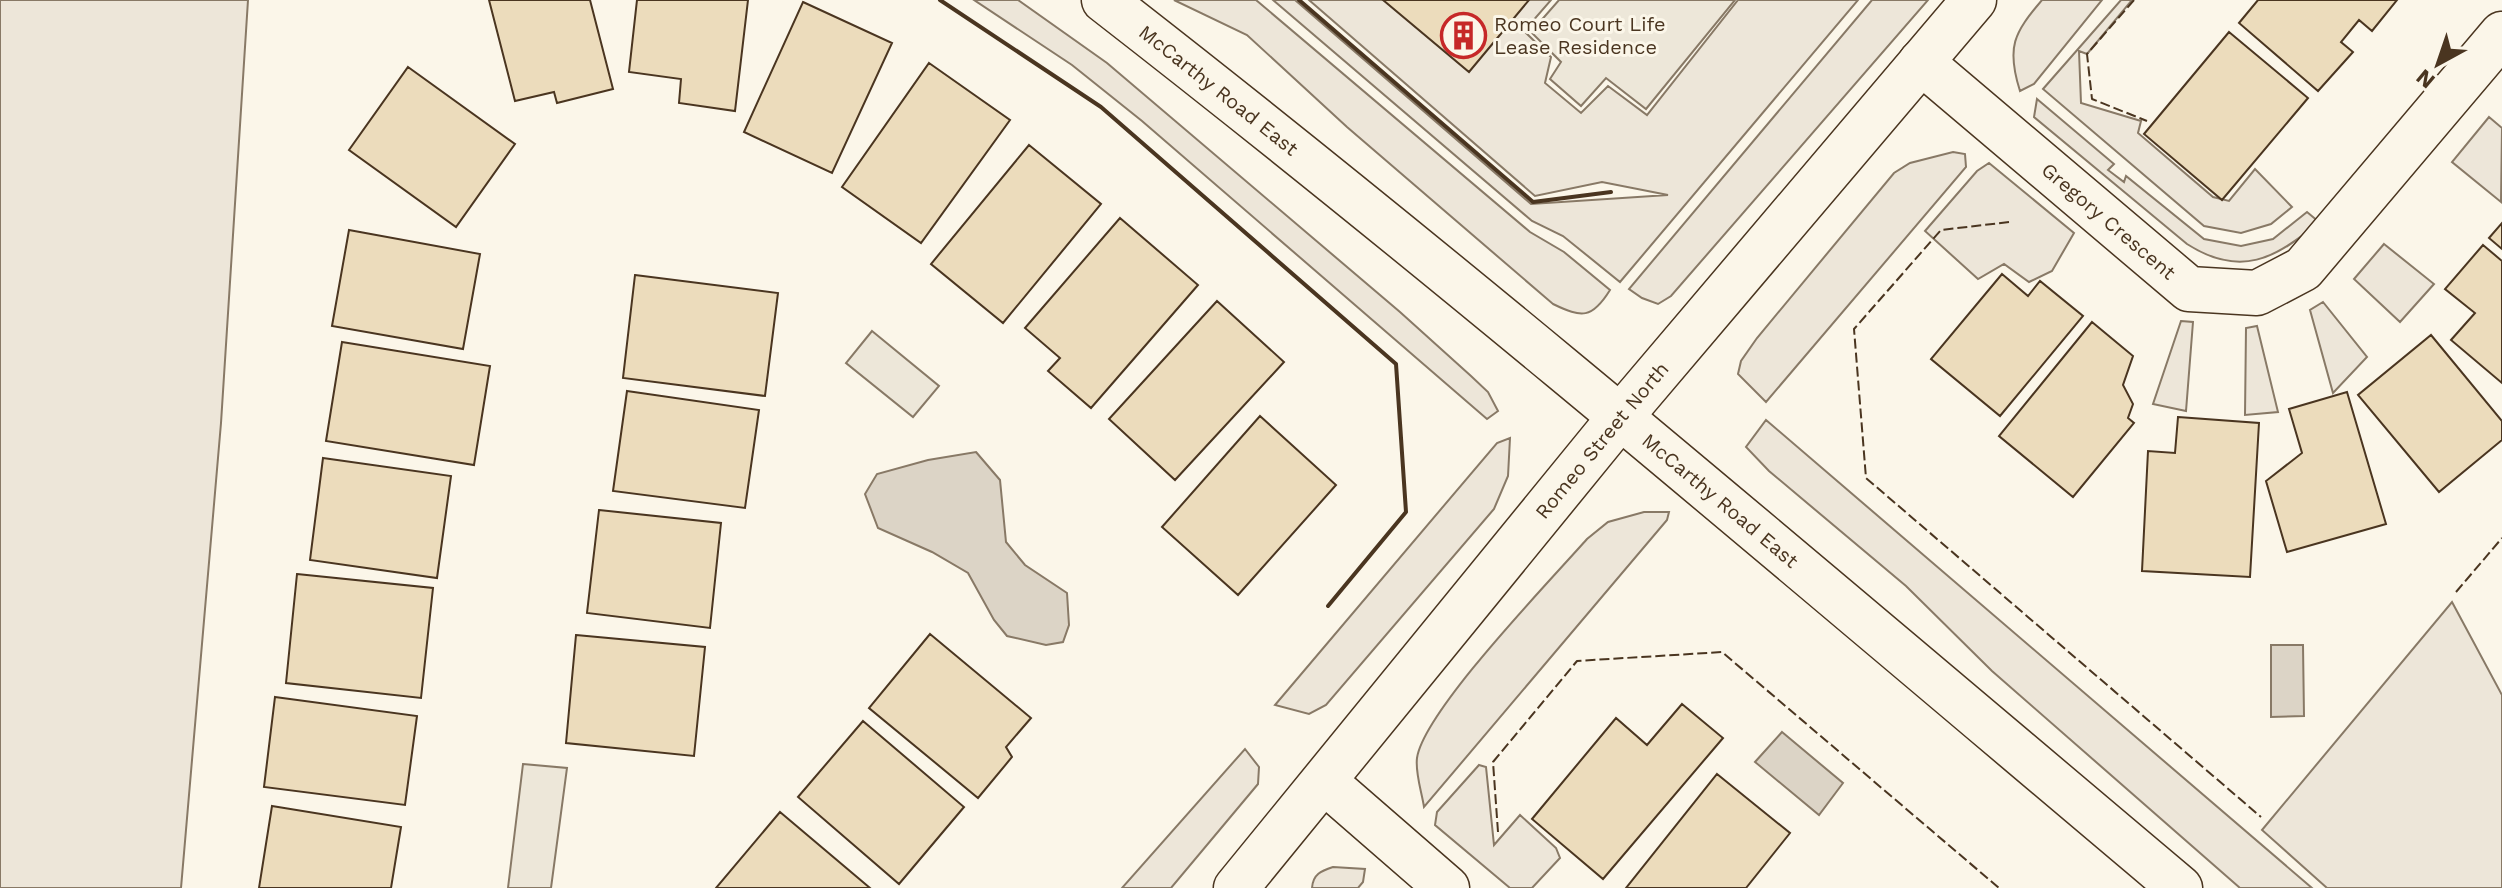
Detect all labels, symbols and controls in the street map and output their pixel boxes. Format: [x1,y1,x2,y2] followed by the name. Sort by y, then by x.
[1439,12,1487,60] building icon: Romeo Court Life Lease Residence
[1494,12,1666,59] place label: Romeo Court Life Lease Residence
[1134,20,1304,161] street label: McCarthy Road East
[2398,24,2478,104] north arrow
[2411,64,2440,94] text: N
[2037,157,2181,285] street label: Gregory Crescent
[1530,357,1674,524] street label: Romeo Street North
[1637,428,1804,573] street label: McCarthy Road East

